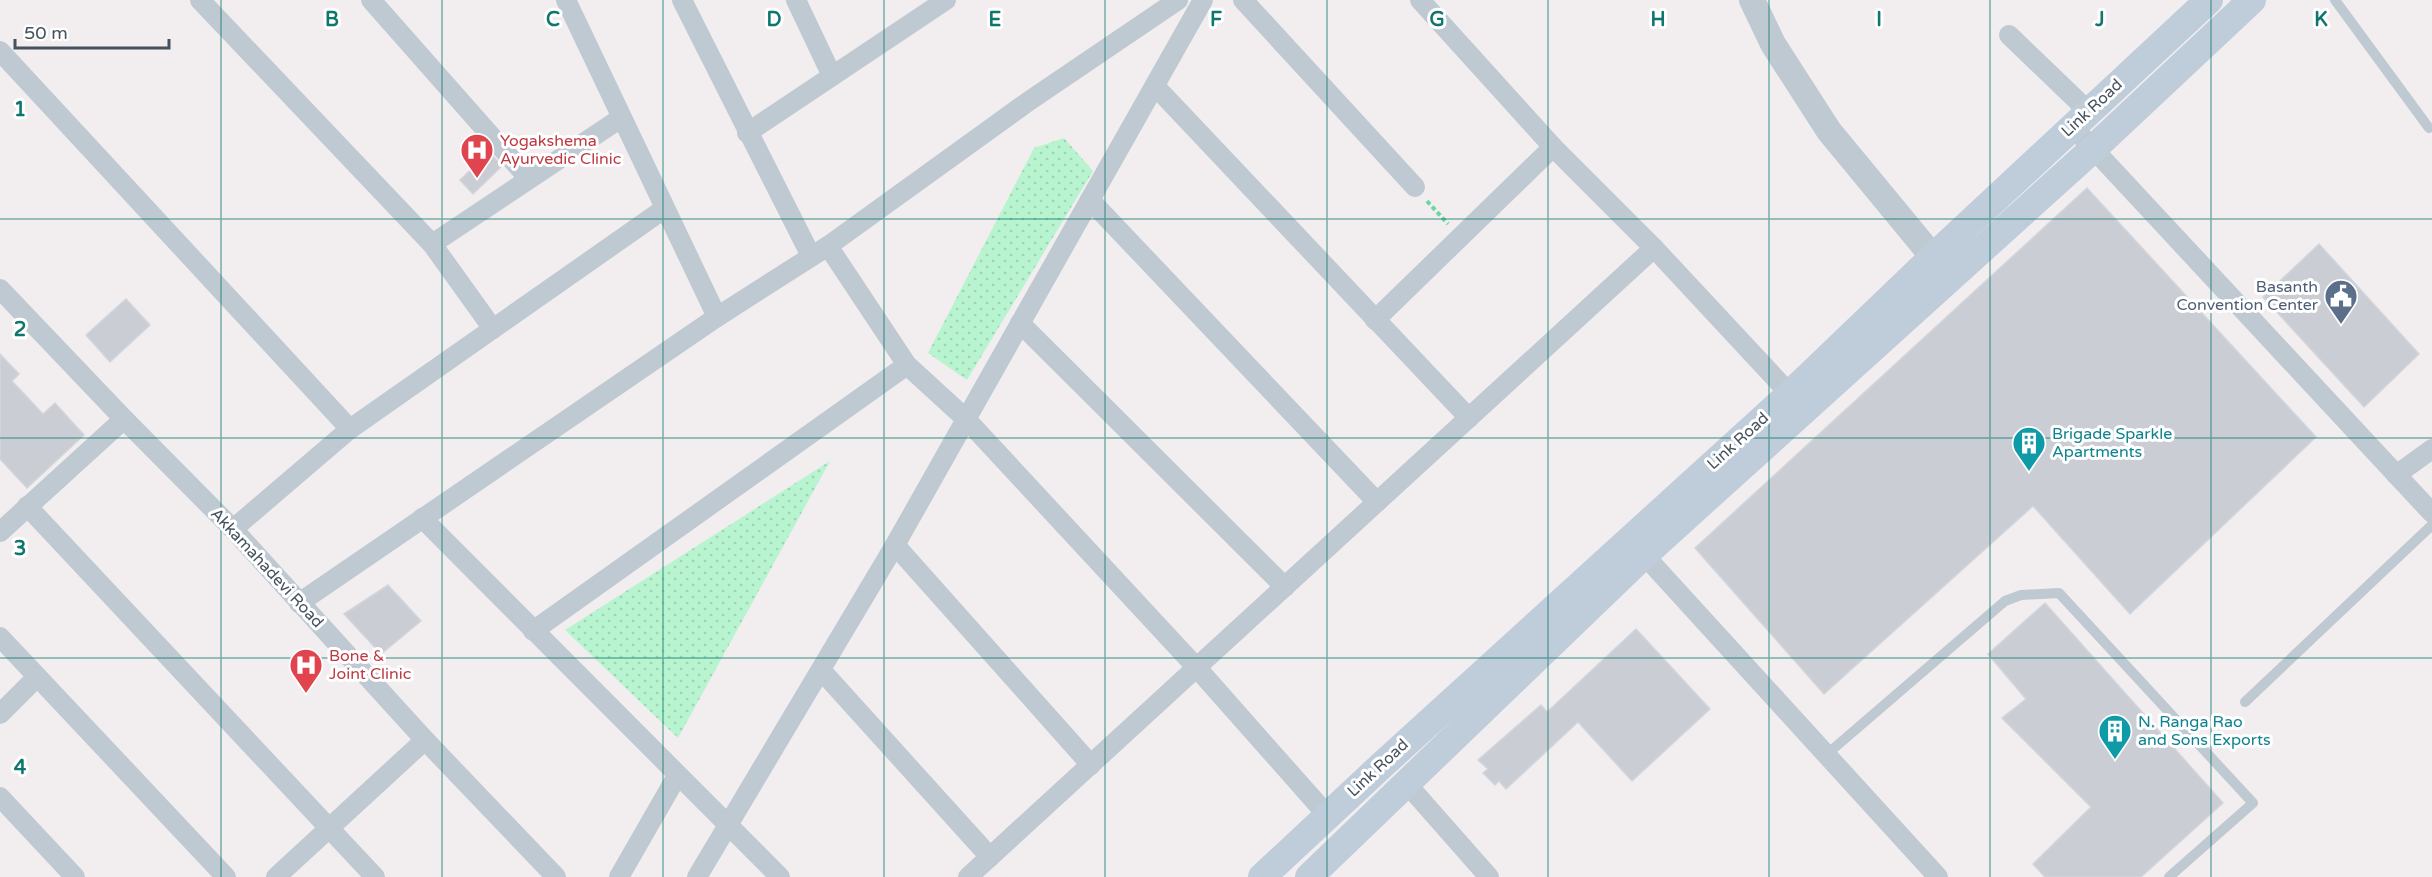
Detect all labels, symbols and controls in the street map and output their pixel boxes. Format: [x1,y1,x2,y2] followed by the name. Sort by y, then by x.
[325,8,339,32] text: B
[546,8,560,32] text: C
[766,8,782,32] text: D
[989,8,1002,32] text: E
[1210,8,1222,32] text: F
[1429,8,1445,32] text: G
[1650,8,1666,32] text: H
[1876,8,1882,32] text: I
[2094,8,2105,32] text: J
[2314,8,2328,32] text: K
[15,12,170,50] scale bar
[24,22,68,44] text: 50 m
[2057,75,2127,141] street label: Link Road
[14,98,26,122] text: 1
[500,131,621,169] place label: Yogakshema Ayurvedic Clinic
[459,132,495,179] hospital icon: Yogakshema Ayurvedic Clinic
[2176,277,2319,315] place label: Basanth Convention Center
[2323,278,2359,325] public building icon: Basanth Convention Center
[14,318,26,342] text: 2
[1703,408,1773,474] street label: Link Road
[2052,424,2172,462] place label: Brigade Sparkle Apartments
[2011,425,2047,472] building icon: Brigade Sparkle Apartments
[206,504,328,632] street label: Akkamahadevi Road
[14,537,26,561] text: 3
[329,646,411,684] place label: Bone & Joint Clinic
[288,647,324,694] hospital icon: Bone & Joint Clinic
[2138,712,2271,750] place label: N. Ranga Rao and Sons Exports
[2097,713,2133,760] building icon: N. Ranga Rao and Sons Exports
[1343,735,1413,801] street label: Link Road
[14,756,27,780] text: 4

